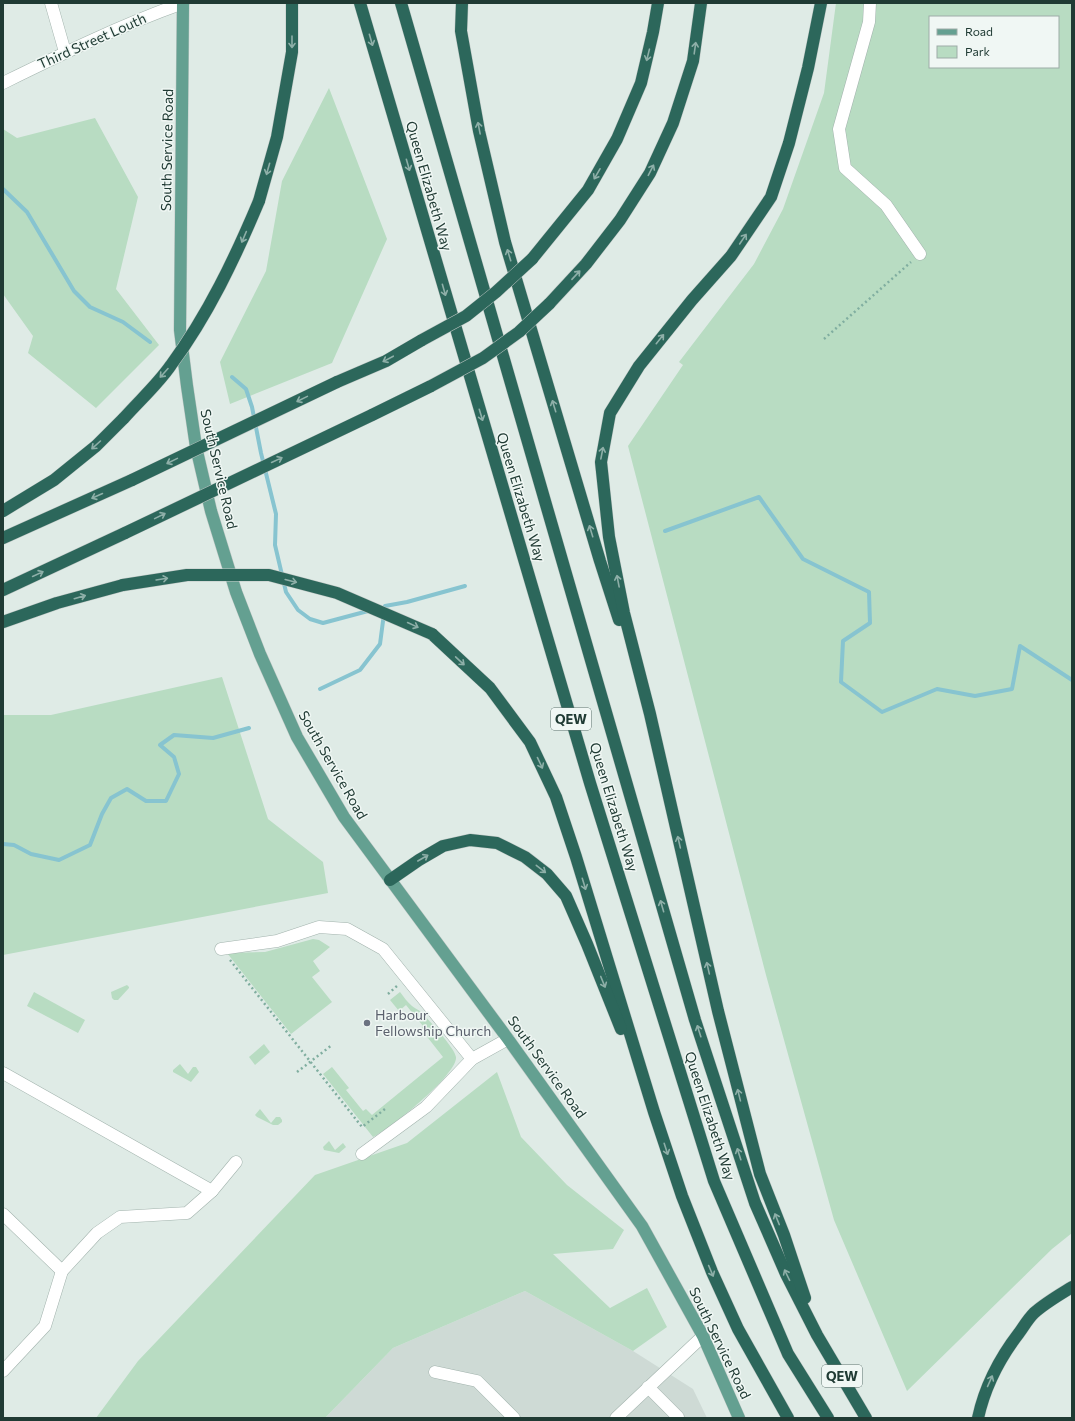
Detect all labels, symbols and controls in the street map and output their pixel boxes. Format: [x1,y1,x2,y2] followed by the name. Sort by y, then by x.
[35,9,149,72] street label: Third Street Louth
[929,16,1059,68] legend
[965,24,993,38] text: Road
[368,34,375,47] one-way arrow
[288,35,296,48] one-way arrow
[691,41,699,54] one-way arrow
[965,44,991,58] text: Park
[643,48,651,61] one-way arrow
[157,89,176,211] street label: South Service Road
[403,119,456,253] street label: Queen Elizabeth Way
[474,122,482,135] one-way arrow
[405,158,412,171] one-way arrow
[264,163,271,176] one-way arrow
[648,164,655,176] one-way arrow
[592,168,600,180] one-way arrow
[240,231,247,243] one-way arrow
[739,233,747,244] one-way arrow
[505,248,512,261] one-way arrow
[571,270,581,280] one-way arrow
[441,283,448,296] one-way arrow
[656,334,665,345] one-way arrow
[382,356,394,364] one-way arrow
[160,368,169,378] one-way arrow
[297,396,309,403] one-way arrow
[550,400,557,413] one-way arrow
[197,407,242,530] street label: South Service Road
[478,408,485,421] one-way arrow
[494,430,549,564] street label: Queen Elizabeth Way
[92,440,102,449] one-way arrow
[599,447,607,460] one-way arrow
[271,456,283,463] one-way arrow
[167,458,179,465] one-way arrow
[91,493,103,500] one-way arrow
[153,512,165,520] one-way arrow
[587,525,594,538] one-way arrow
[32,570,44,577] one-way arrow
[155,574,168,582] one-way arrow
[614,575,622,588] one-way arrow
[284,578,297,585] one-way arrow
[73,593,86,600] one-way arrow
[406,622,418,629] one-way arrow
[455,656,465,665] one-way arrow
[295,707,371,822] street label: South Service Road
[551,708,591,730] road number: QEW
[587,740,642,874] street label: Queen Elizabeth Way
[537,756,544,768] one-way arrow
[675,835,683,848] one-way arrow
[416,853,428,861] one-way arrow
[536,865,547,874] one-way arrow
[581,878,588,891] one-way arrow
[658,900,665,913] one-way arrow
[704,962,712,975] one-way arrow
[599,976,607,988] one-way arrow
[375,1006,491,1039] place label: Harbour Fellowship Church
[505,1012,590,1121] street label: South Service Road
[362,1018,372,1028] marker: Harbour Fellowship Church
[695,1025,702,1038] one-way arrow
[682,1049,739,1182] street label: Queen Elizabeth Way
[735,1088,742,1101] one-way arrow
[663,1142,671,1154] one-way arrow
[735,1148,742,1161] one-way arrow
[773,1213,781,1225] one-way arrow
[708,1264,716,1276] one-way arrow
[783,1270,790,1282] one-way arrow
[686,1284,755,1402] street label: South Service Road
[822,1365,862,1387] road number: QEW
[987,1375,994,1387] one-way arrow

